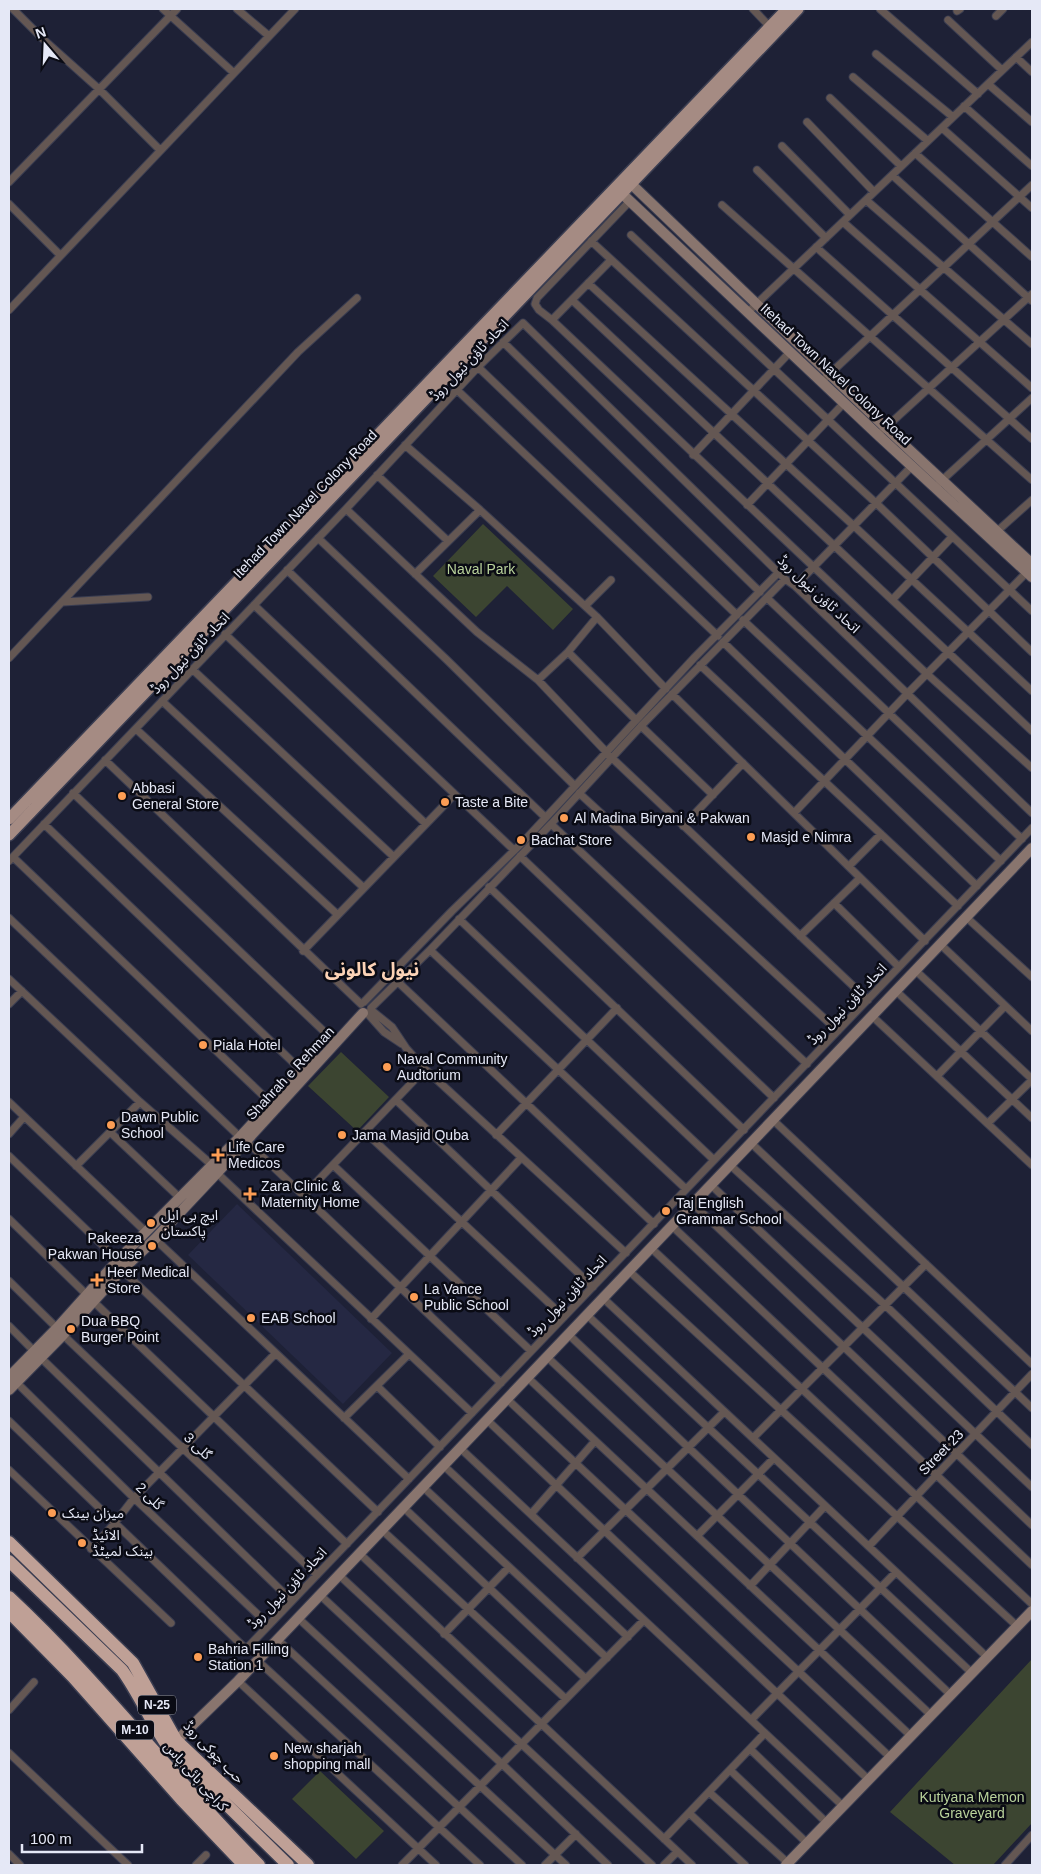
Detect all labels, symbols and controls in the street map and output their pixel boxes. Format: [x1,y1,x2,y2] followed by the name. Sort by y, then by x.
[20,20,70,70] north arrow
[33,23,48,42] text: N
[757,300,915,448] street label: Itehad Town Navel Colony Road
[426,316,512,405] street label: اتحاد ٹاؤن نیول روڈ
[230,427,380,581] street label: Itehad Town Navel Colony Road
[774,552,863,637] street label: اتحاد ٹاؤن نیول روڈ
[447,561,516,577] park label: Naval Park
[147,609,233,698] street label: اتحاد ٹاؤن نیول روڈ
[132,780,219,812] place label: Abbasi General Store
[116,790,128,802] marker: Abbasi General Store
[455,794,528,810] place label: Taste a Bite
[439,796,451,808] marker: Taste a Bite
[574,810,750,826] place label: Al Madina Biryani & Pakwan
[558,812,570,824] marker: Al Madina Biryani & Pakwan
[761,829,851,845] place label: Masjd e Nimra
[745,831,757,843] marker: Masjd e Nimra
[531,832,612,848] place label: Bachat Store
[515,834,527,846] marker: Bachat Store
[325,959,419,981] district label: نیول کالونی
[804,960,890,1049] street label: اتحاد ٹاؤن نیول روڈ
[243,1023,337,1123] street label: Shahrah e Rehman
[213,1037,281,1053] place label: Piala Hotel
[197,1039,209,1051] marker: Piala Hotel
[397,1051,507,1083] place label: Naval Community Audtorium
[381,1061,393,1073] marker: Naval Community Audtorium
[121,1109,199,1141] place label: Dawn Public School
[105,1119,117,1131] marker: Dawn Public School
[352,1127,469,1143] place label: Jama Masjid Quba
[336,1129,348,1141] marker: Jama Masjid Quba
[228,1139,285,1171] place label: Life Care Medicos
[212,1149,224,1161] marker: Life Care Medicos
[261,1178,360,1210] place label: Zara Clinic & Maternity Home
[243,1187,257,1201] marker: Zara Clinic & Maternity Home
[676,1195,782,1227] place label: Taj English Grammar School
[660,1205,672,1217] marker: Taj English Grammar School
[161,1207,218,1241] place label: ایچ بی ایل پاکستان
[145,1217,157,1229] marker: ایچ بی ایل پاکستان
[48,1230,142,1262] place label: Pakeeza Pakwan House
[146,1240,158,1252] marker: Pakeeza Pakwan House
[524,1252,610,1341] street label: اتحاد ٹاؤن نیول روڈ
[107,1264,189,1296] place label: Heer Medical Store
[91,1274,103,1286] marker: Heer Medical Store
[424,1281,509,1313] place label: La Vance Public School
[408,1291,420,1303] marker: La Vance Public School
[261,1310,336,1326] place label: EAB School
[245,1312,257,1324] marker: EAB School
[81,1313,159,1345] place label: Dua BBQ Burger Point
[65,1323,77,1335] marker: Dua BBQ Burger Point
[916,1426,967,1478] street label: Street 23
[180,1429,215,1464] street label: گلی 3
[132,1479,167,1514] street label: گلی 2
[62,1505,124,1522] place label: میزان بینک
[46,1507,58,1519] marker: میزان بینک
[92,1527,153,1559] place label: الائیڈ بینک لمیٹڈ
[76,1537,88,1549] marker: الائیڈ بینک لمیٹڈ
[244,1544,330,1633] street label: اتحاد ٹاؤن نیول روڈ
[208,1641,289,1673] place label: Bahria Filling Station 1
[192,1651,204,1663] marker: Bahria Filling Station 1
[138,1696,176,1714] road number: N-25
[179,1718,248,1788] street label: حب چوکی روڈ
[116,1720,154,1740] road number: M-10
[159,1738,231,1816] street label: کراچی بائی پاس
[284,1740,370,1772] place label: New sharjah shopping mall
[268,1750,280,1762] marker: New sharjah shopping mall
[919,1789,1025,1821] park label: Kutiyana Memon Graveyard
[22,1822,142,1854] scale bar
[30,1830,72,1847] text: 100 m

